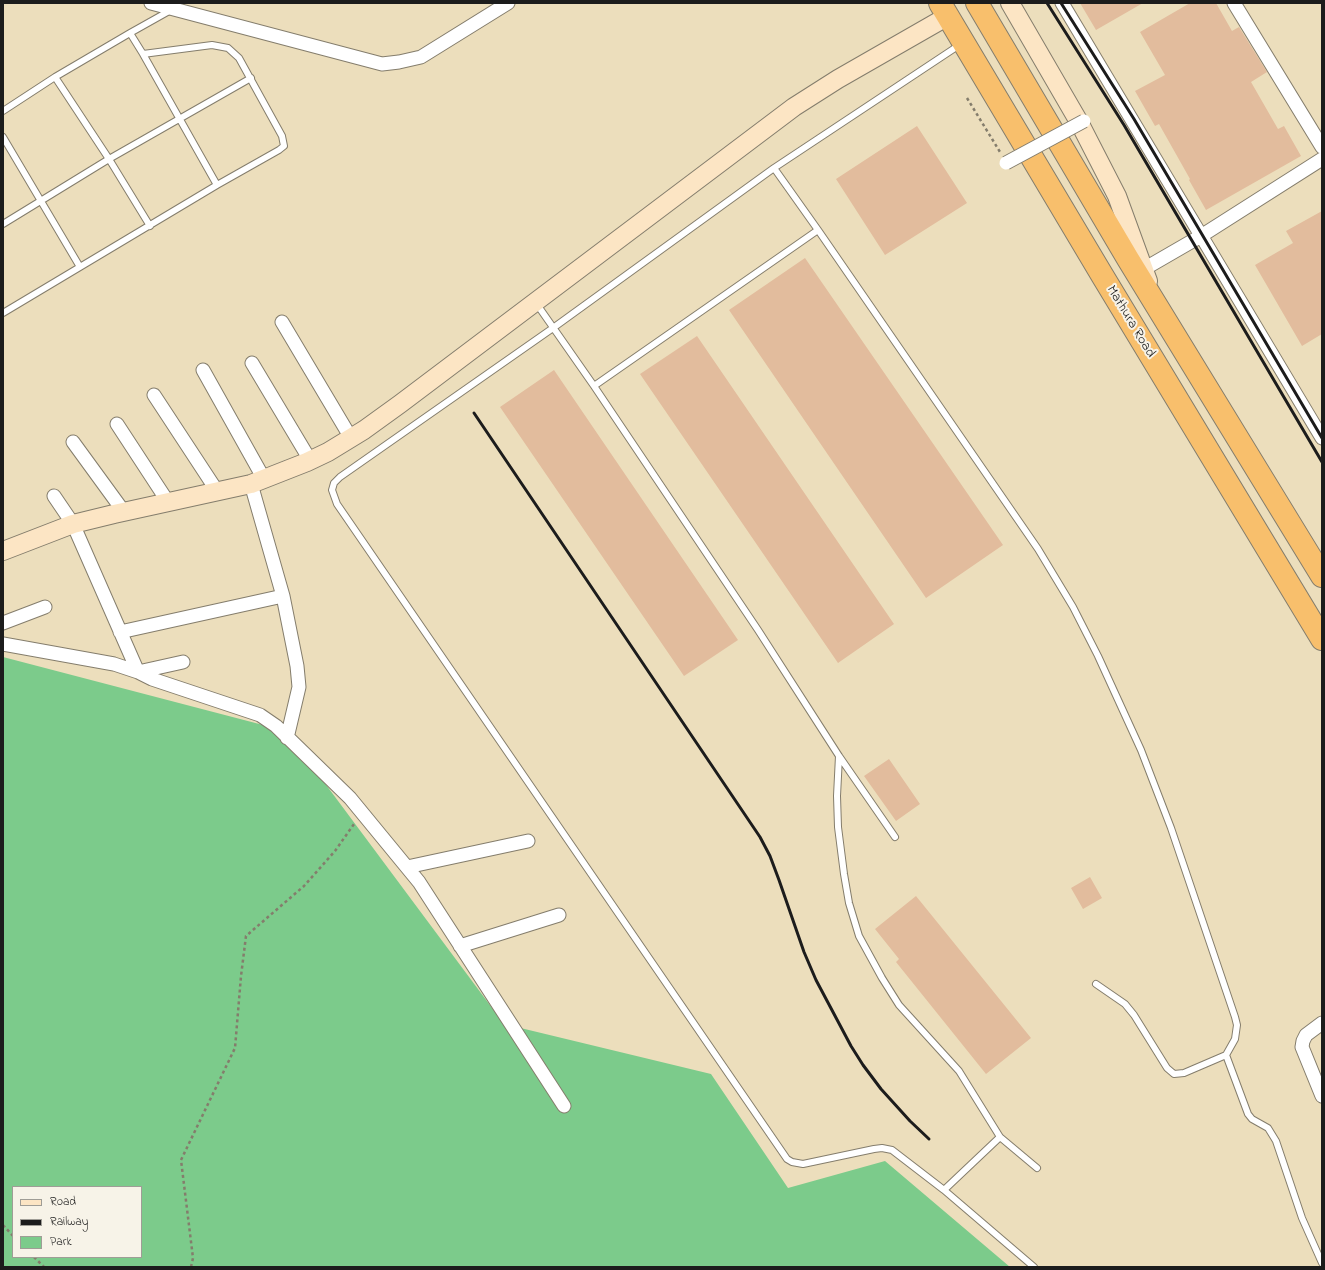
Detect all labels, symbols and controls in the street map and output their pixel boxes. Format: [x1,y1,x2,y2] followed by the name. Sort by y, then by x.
[1102,283,1158,361] street label: Mathura Road
[12,1186,142,1258] legend
[50,1193,76,1211] text: Road
[50,1213,88,1231] text: Railway
[50,1233,72,1251] text: Park

